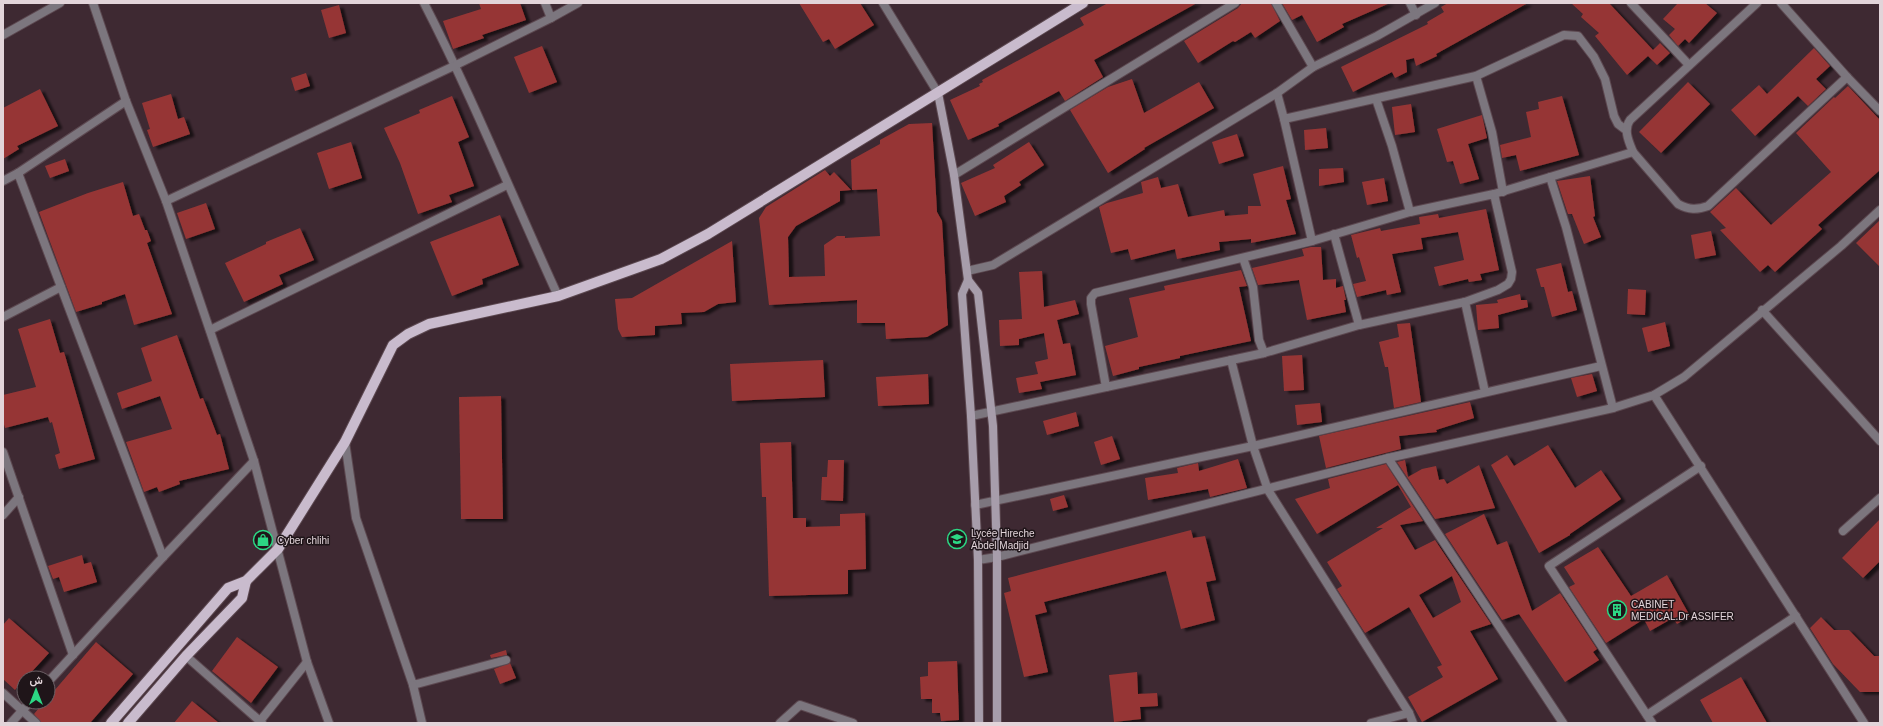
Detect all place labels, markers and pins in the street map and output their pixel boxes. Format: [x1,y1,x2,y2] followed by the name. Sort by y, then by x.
[946,528,968,550] school or university icon: Lycée Hireche Abdel Madjid
[971,528,1035,551] place label: Lycée Hireche Abdel Madjid
[252,529,274,551] shop icon: Cyber chlihi
[277,535,329,546] place label: Cyber chlihi
[1606,599,1628,621] building icon: CABINET MEDICAL.Dr ASSIFER
[1631,599,1734,622] place label: CABINET MEDICAL.Dr ASSIFER

